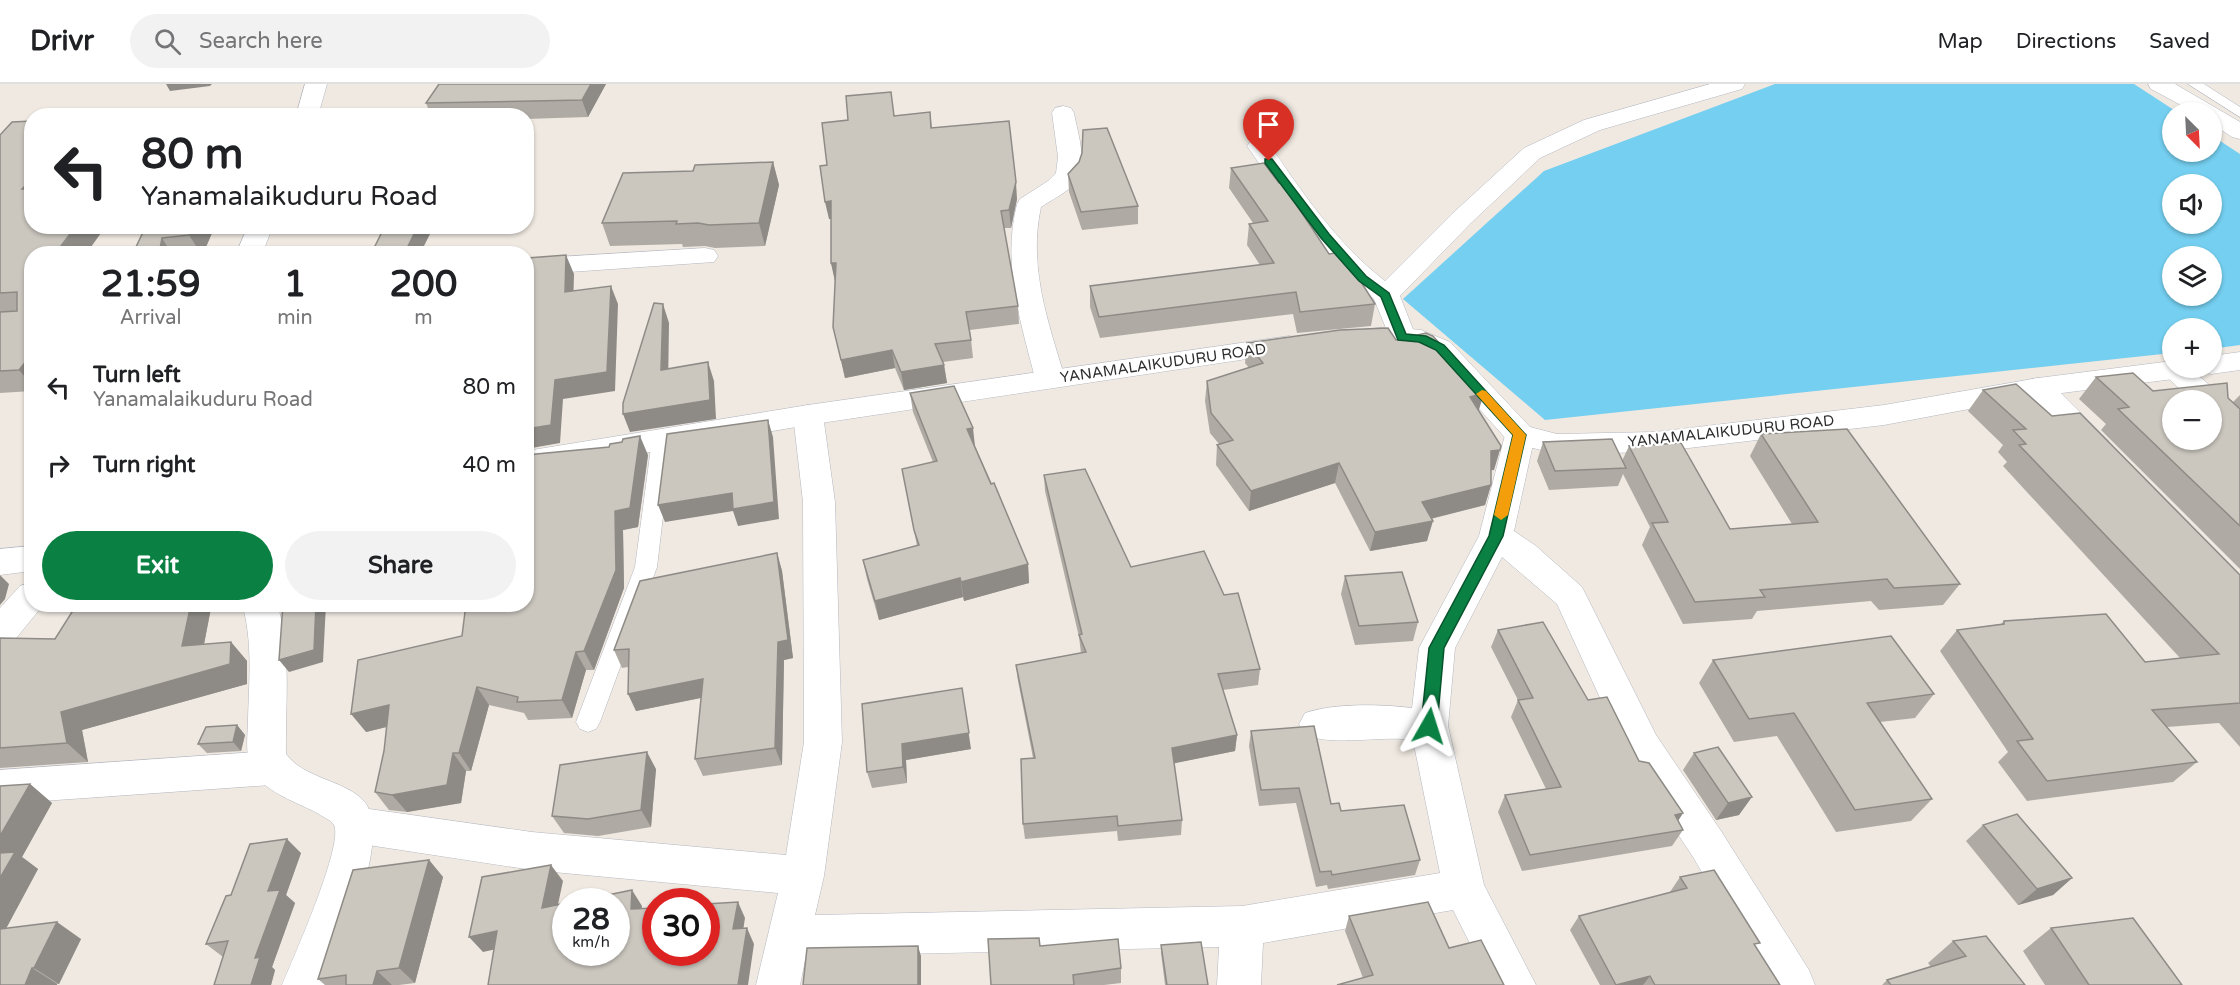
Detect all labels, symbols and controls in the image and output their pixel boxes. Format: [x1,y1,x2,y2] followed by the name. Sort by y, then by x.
[130,14,550,68] search box
[30,24,94,58] text: Drivr
[151,25,184,58] icon: search
[199,28,323,54] text: Search here
[1937,29,1983,54] text: Map
[2016,29,2116,54] text: Directions
[2149,29,2210,54] text: Saved
[1243,99,1294,161] pin
[2162,102,2222,162] north arrow
[2162,102,2222,450] map controls
[1252,108,1285,141] icon: arrive
[141,129,243,180] text: 80 m
[42,132,120,210] icon: left
[2162,174,2222,234] button: sound
[141,180,438,213] text: Yanamalaikuduru Road
[2162,246,2222,306] button: layers
[101,263,201,306] text: 21:59
[284,263,306,306] text: 1
[389,263,457,306] text: 200
[120,306,182,330] text: Arrival
[277,306,313,330] text: min
[414,306,433,330] text: m
[2162,318,2222,378] button: +
[1059,340,1267,386] street label: YANAMALAIKUDURU ROAD
[93,362,181,388] text: Turn left
[42,371,75,404] icon: left
[462,374,516,400] text: 80 m
[93,388,313,412] text: Yanamalaikuduru Road
[2162,390,2222,450] button: −
[1627,411,1835,451] street label: YANAMALAIKUDURU ROAD
[42,449,75,482] icon: right
[93,452,195,478] text: Turn right
[462,452,516,478] text: 40 m
[42,531,273,600] button: Exit
[285,531,516,600] button: Share
[1397,694,1461,758] position arrow
[642,888,720,966] speed limit sign: 30
[572,901,610,938] text: 28
[572,933,610,951] text: km/h

